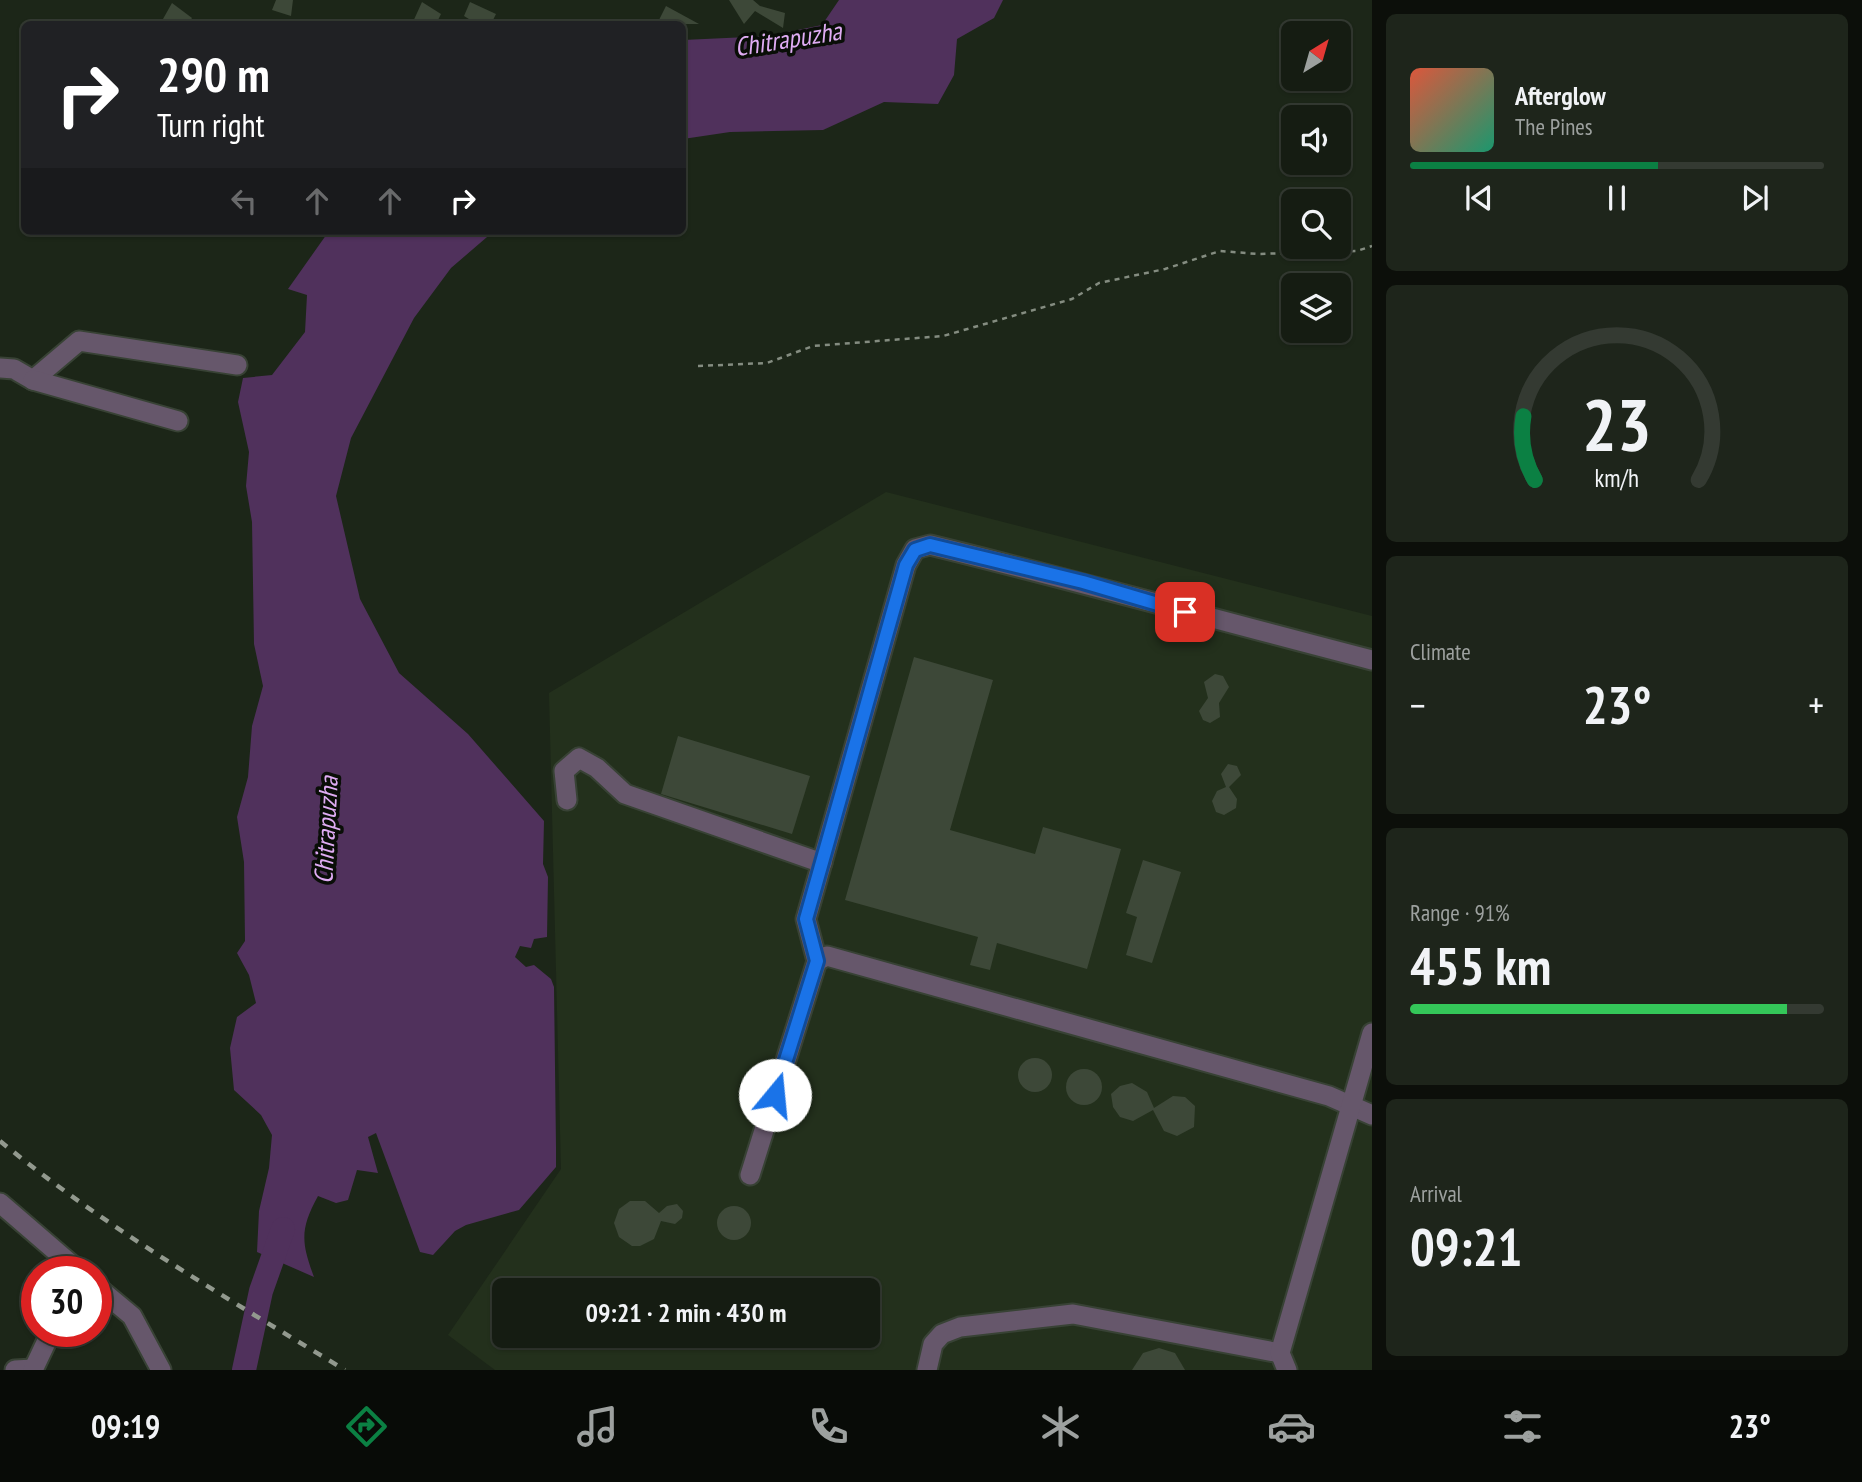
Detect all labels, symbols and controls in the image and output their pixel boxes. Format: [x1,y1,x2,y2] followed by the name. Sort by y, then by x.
[732,14,845,63] water label: Chitrapuzha
[1281,21,1351,91] north arrow
[1281,21,1351,343] map controls
[157,42,270,106] text: 290 m
[42,49,133,140] icon: right
[1515,79,1606,112] text: Afterglow
[157,104,265,146] text: Turn right
[1281,105,1351,175] button: sound
[1515,112,1593,141] text: The Pines
[1460,179,1498,217] icon: previous
[1598,179,1636,217] icon: pause
[1736,179,1774,217] icon: next
[225,182,263,220] icon: left
[298,182,336,220] icon: ahead
[371,182,409,220] icon: ahead
[444,182,482,220] icon: right
[1281,189,1351,259] button: search
[1281,273,1351,343] button: layers
[1582,376,1652,470] text: 23
[1595,462,1639,494] text: km/h
[1155,582,1215,642] pin
[1166,593,1204,631] icon: arrive
[1410,637,1471,666] text: Climate
[1583,671,1651,738] text: 23°
[1410,680,1426,729] text: −
[1808,680,1824,729] text: +
[306,774,345,884] water label: Chitrapuzha
[1410,898,1510,927] text: Range · 91%
[1410,932,1551,999] text: 455 km
[738,1058,812,1132] position arrow
[1410,1179,1462,1208] text: Arrival
[1410,1213,1522,1280] text: 09:21
[21,1256,112,1347] speed limit sign: 30
[586,1296,786,1329] text: 09:21 · 2 min · 430 m
[342,1402,391,1451] icon: directions
[573,1402,622,1451] icon: music
[804,1402,853,1451] icon: phone
[1036,1402,1085,1451] icon: climate
[1267,1402,1316,1451] icon: car
[1498,1402,1547,1451] icon: filters
[91,1405,160,1447] text: 09:19
[1729,1405,1771,1447] text: 23°

